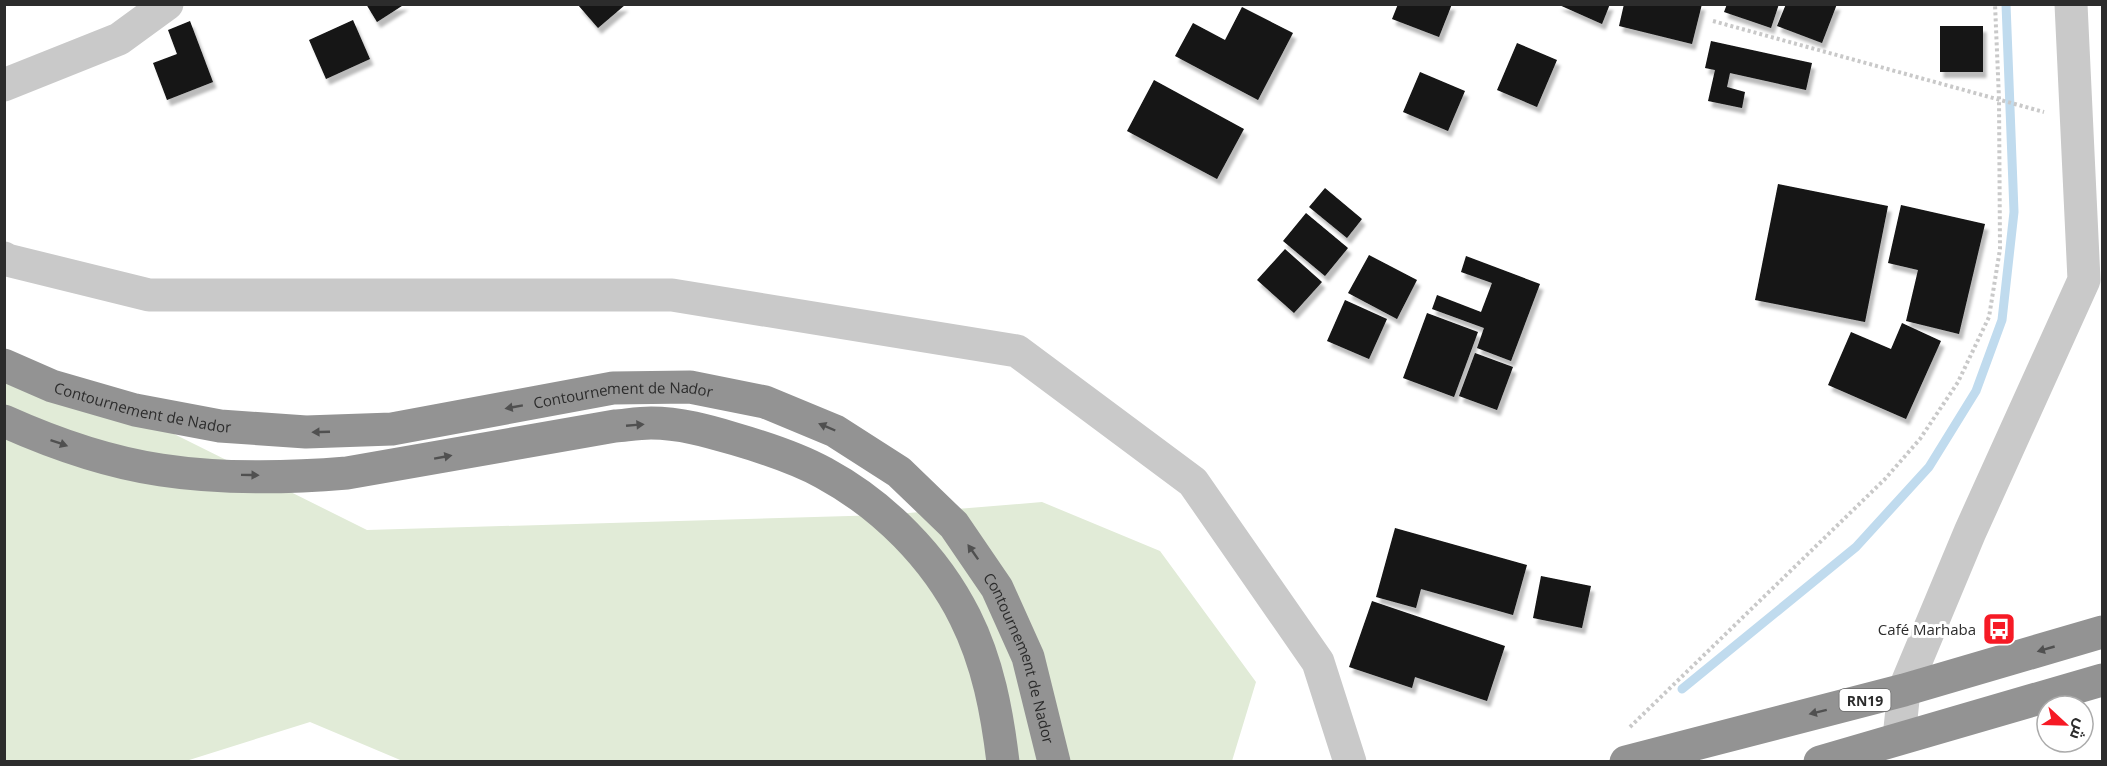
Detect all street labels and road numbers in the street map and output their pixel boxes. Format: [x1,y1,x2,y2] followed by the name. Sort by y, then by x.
[52,377,232,437] street label: Contournement de Nador
[532,377,715,413] street label: Contournement de Nador
[979,568,1059,746] street label: Contournement de Nador
[1840,689,1890,711] road number: RN19

